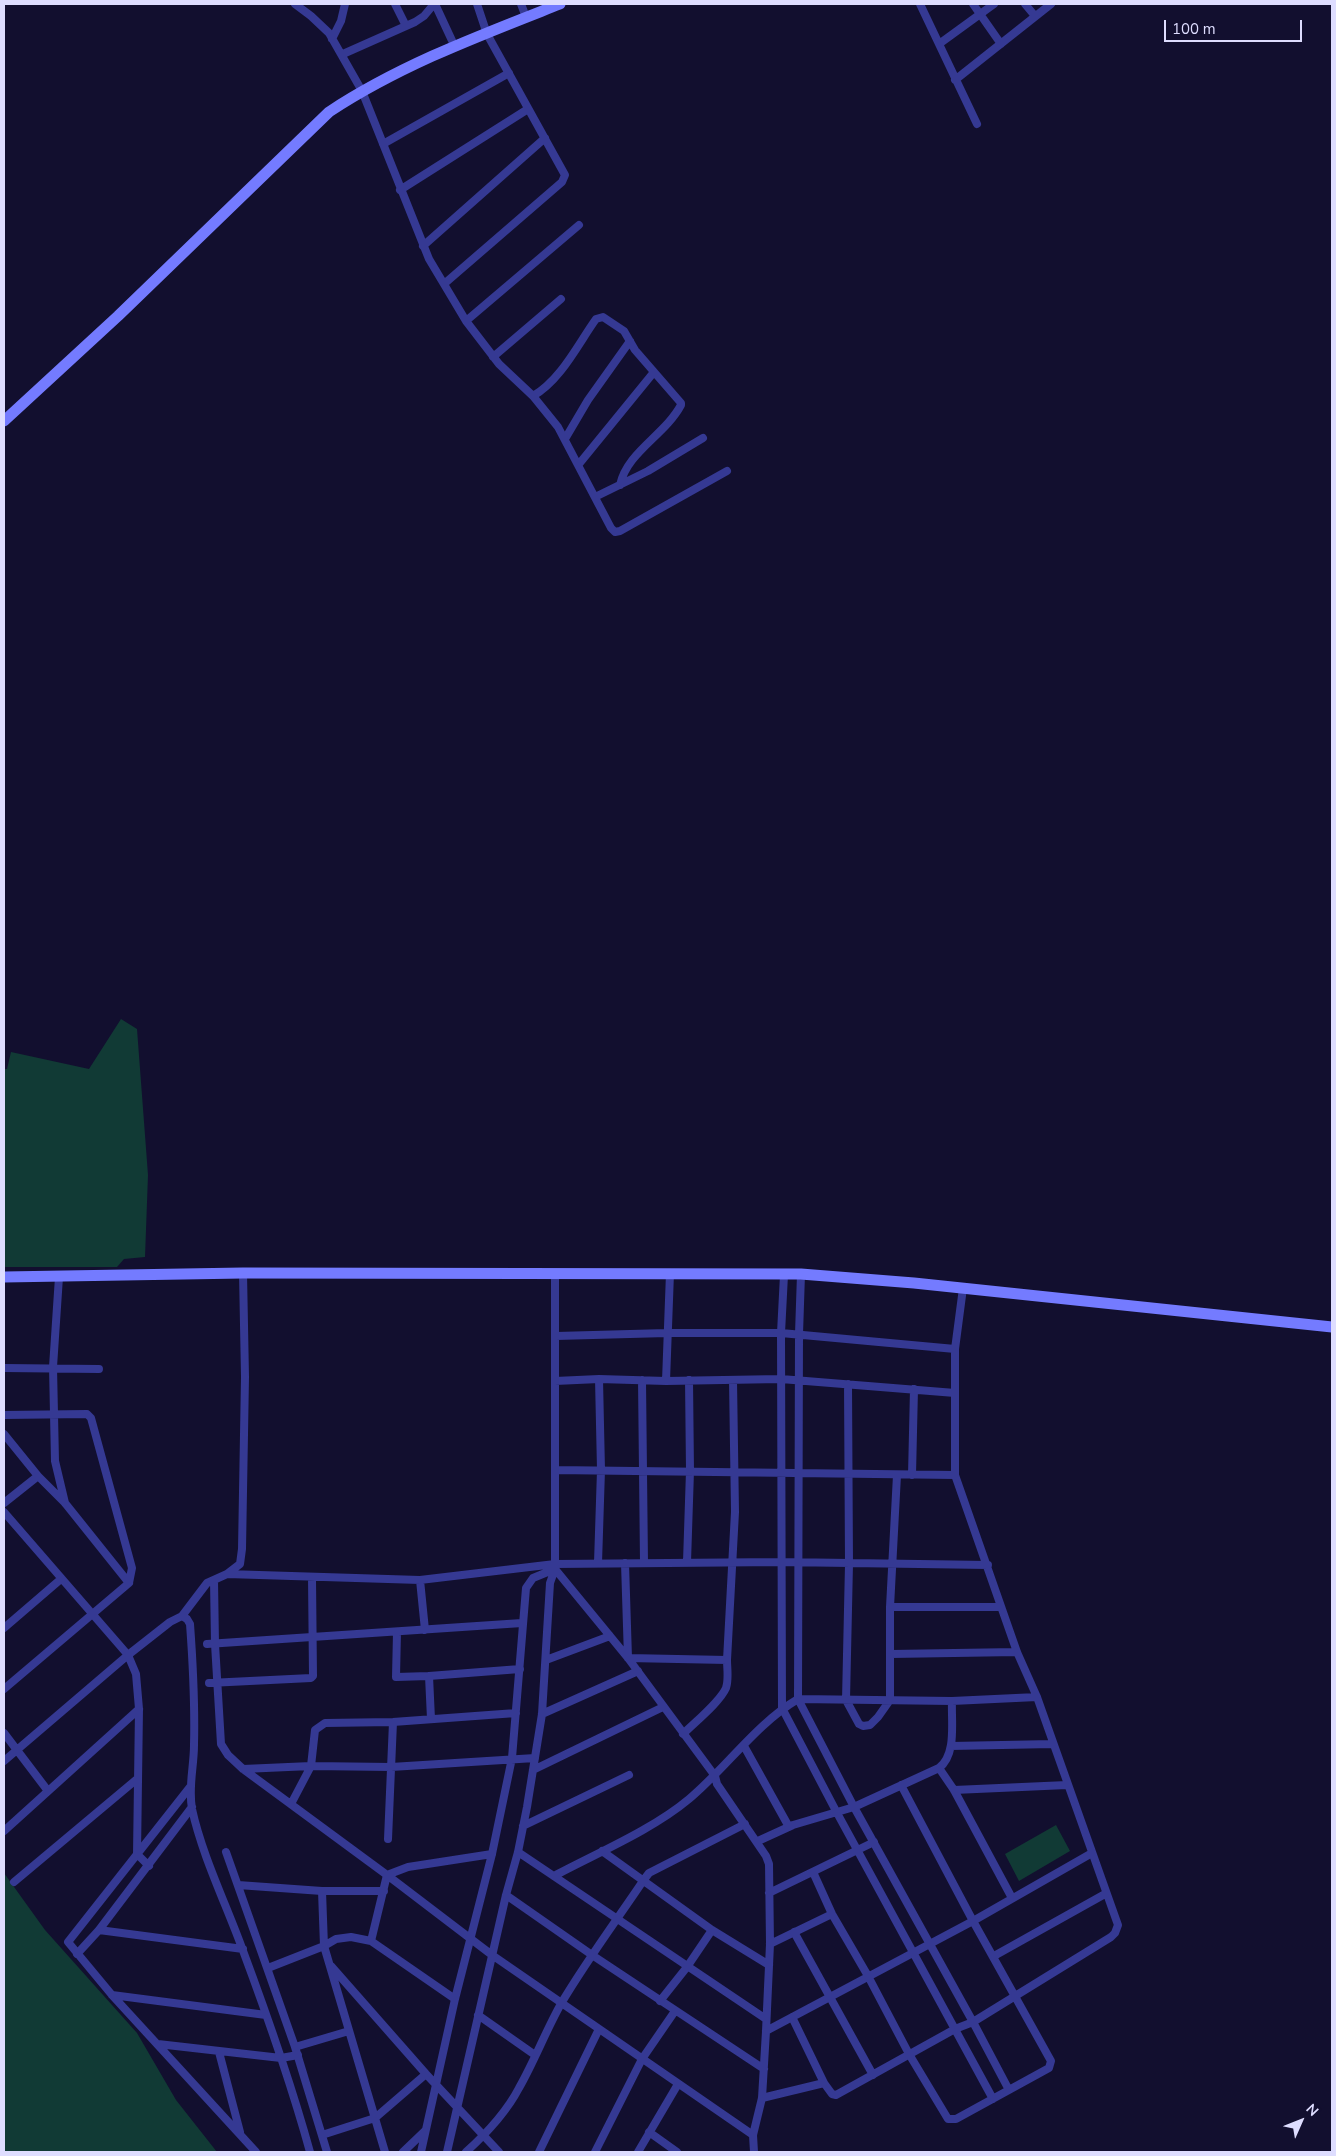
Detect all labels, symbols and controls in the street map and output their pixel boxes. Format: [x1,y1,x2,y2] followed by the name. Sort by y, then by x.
[1166,10,1304,42] scale bar
[1172,19,1216,39] text: 100 m
[1276,2096,1326,2146] north arrow
[1302,2100,1323,2121] text: N

